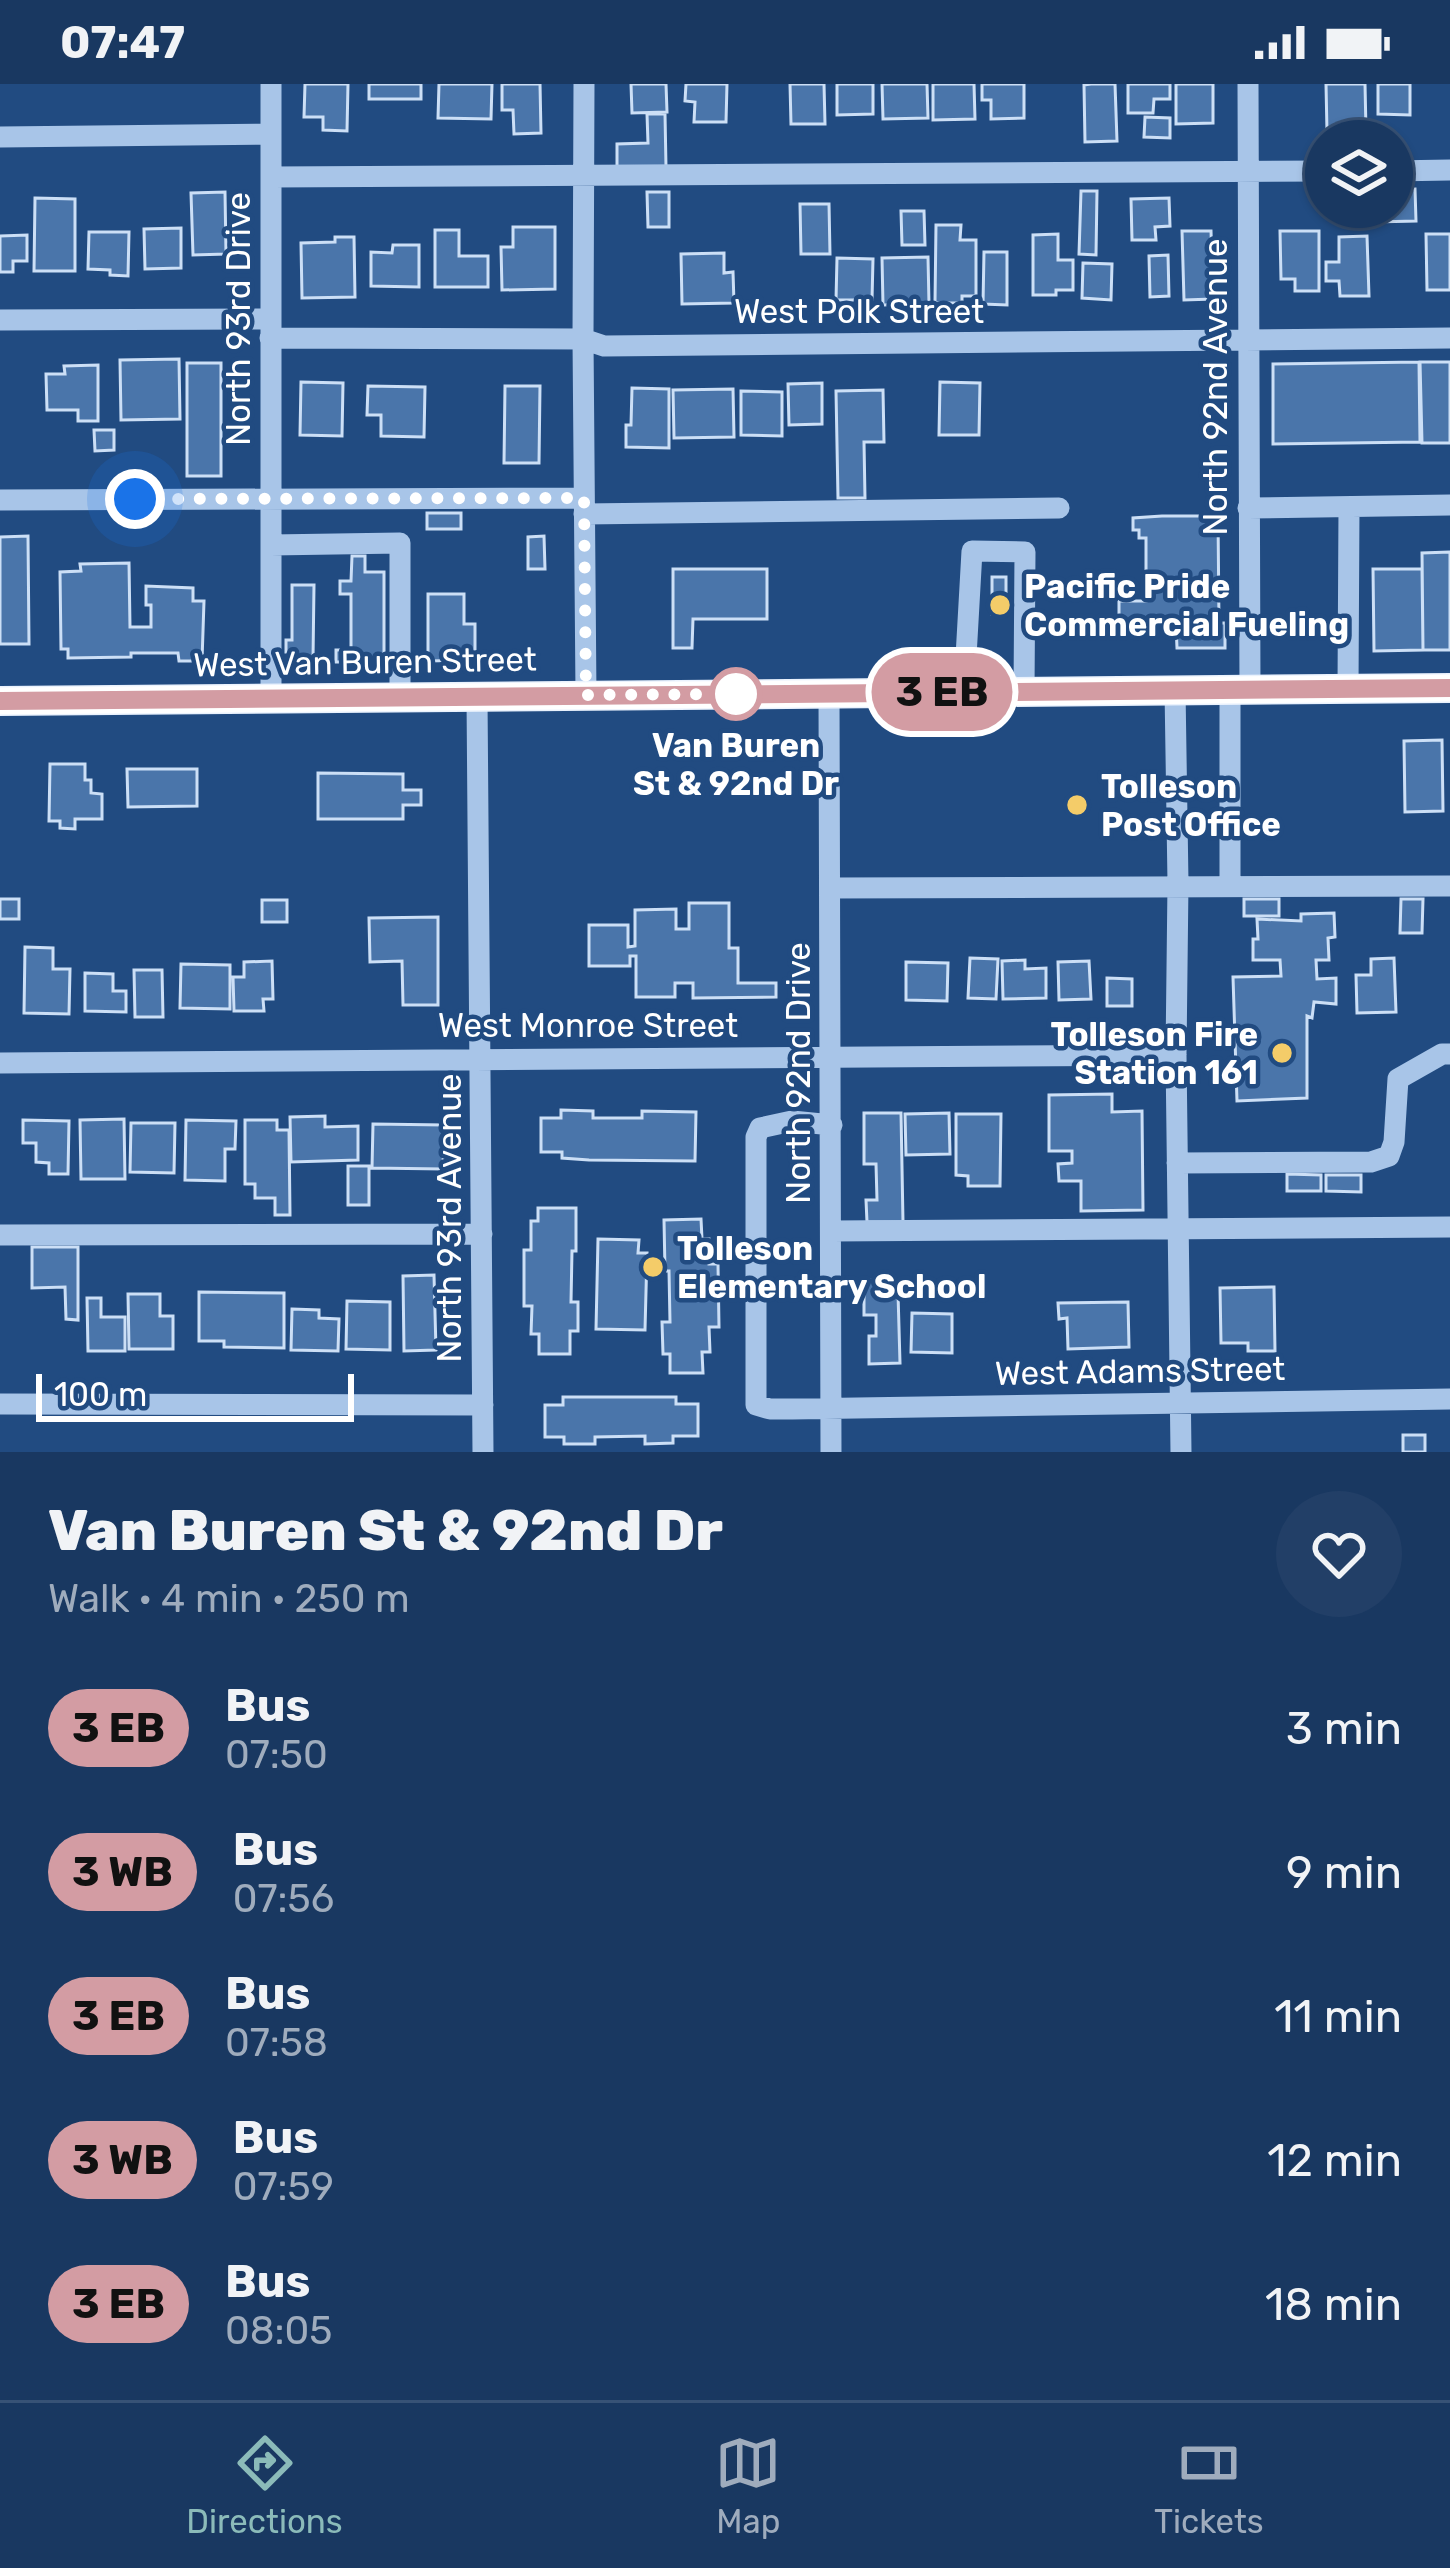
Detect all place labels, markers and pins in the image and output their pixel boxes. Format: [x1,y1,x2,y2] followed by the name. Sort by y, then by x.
[1024,567,1349,644] place label: Pacific Pride Commercial Fueling
[987,592,1013,618] marker: Pacific Pride Commercial Fueling
[711,669,761,719] marker: Van Buren St & 92nd Dr
[633,726,839,803] place label: Van Buren St & 92nd Dr
[1101,767,1281,844] place label: Tolleson Post Office
[1064,792,1090,818] marker: Tolleson Post Office
[1051,1015,1258,1092] place label: Tolleson Fire Station 161
[1269,1040,1295,1066] marker: Tolleson Fire Station 161
[677,1229,986,1306] place label: Tolleson Elementary School
[640,1254,666,1280] marker: Tolleson Elementary School

